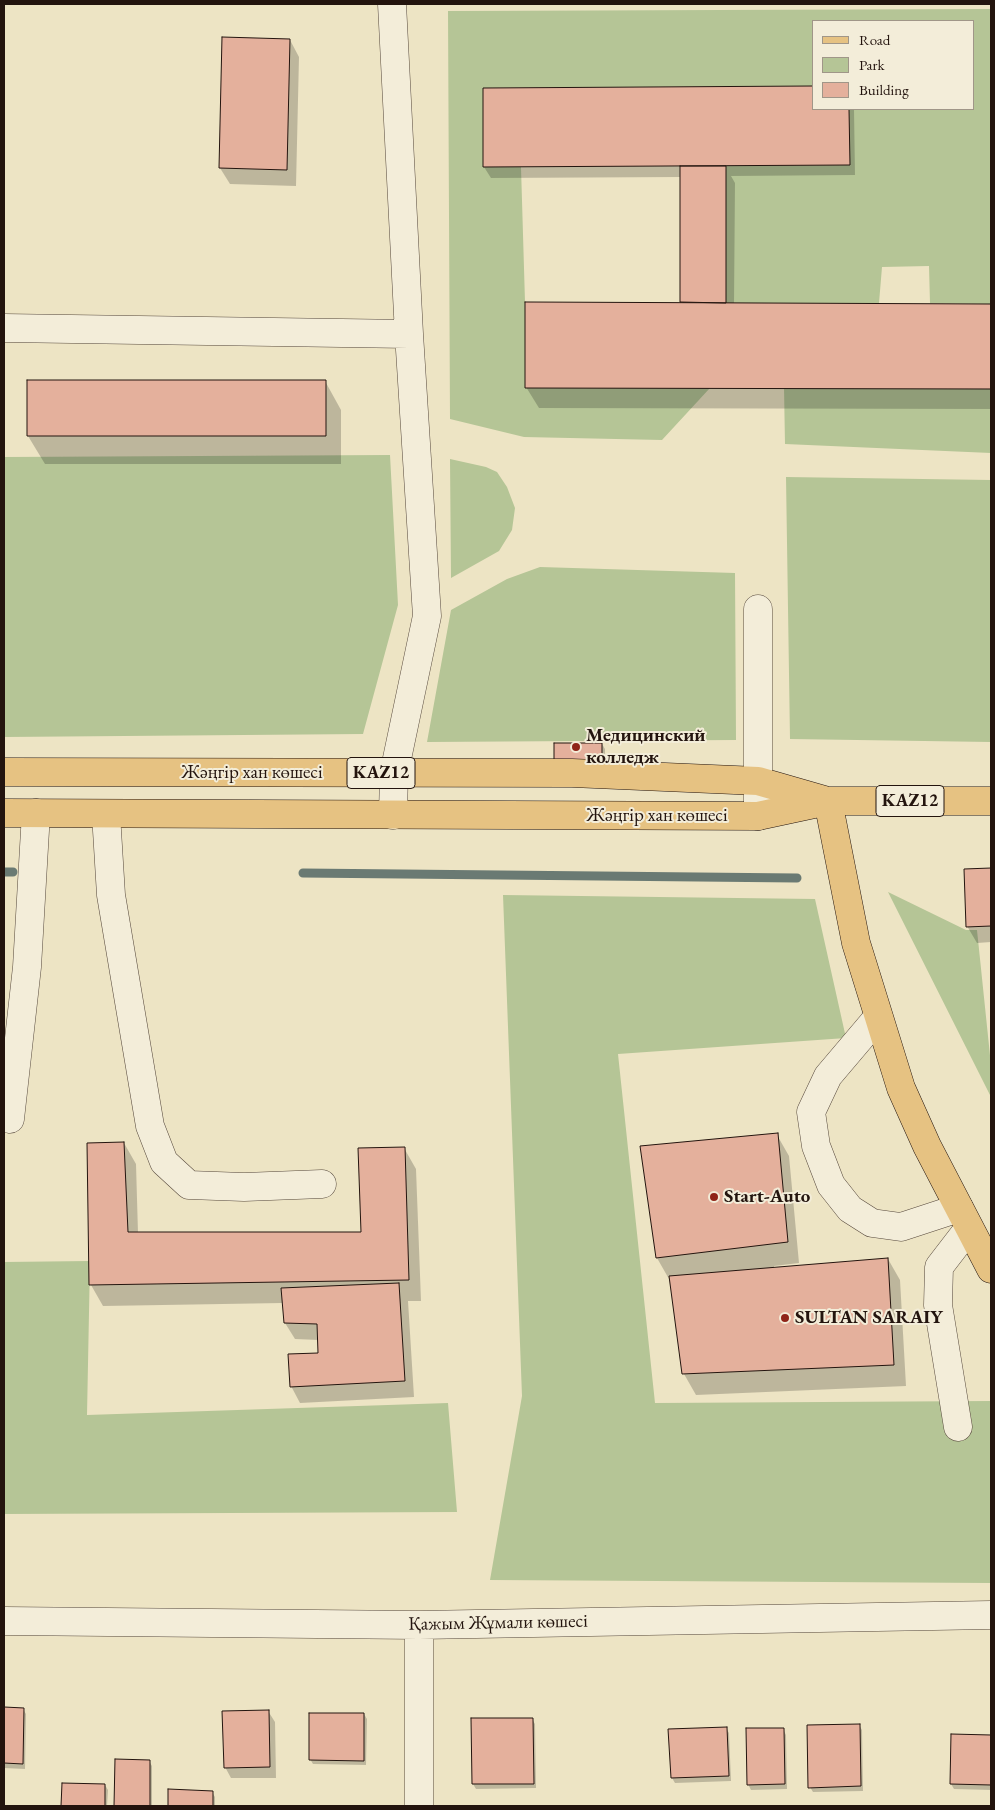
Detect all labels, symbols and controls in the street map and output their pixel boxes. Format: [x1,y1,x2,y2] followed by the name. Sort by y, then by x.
[812,20,975,110] legend
[859,30,890,49] text: Road
[859,55,885,74] text: Park
[859,80,909,99] text: Building
[586,725,706,769] place label: Медицинский колледж
[570,741,582,753] marker: Медицинский колледж
[347,758,415,788] road number: KAZ12
[181,762,323,784] street label: Жәңгір хан көшесі
[876,786,944,816] road number: KAZ12
[586,805,728,827] street label: Жәңгір хан көшесі
[724,1186,810,1208] place label: Start-Auto
[708,1191,720,1203] marker: Start-Auto
[795,1307,943,1329] place label: SULTAN SARAIY
[779,1312,791,1324] marker: SULTAN SARAIY
[408,1610,588,1636] street label: Қажым Жұмали көшесі

